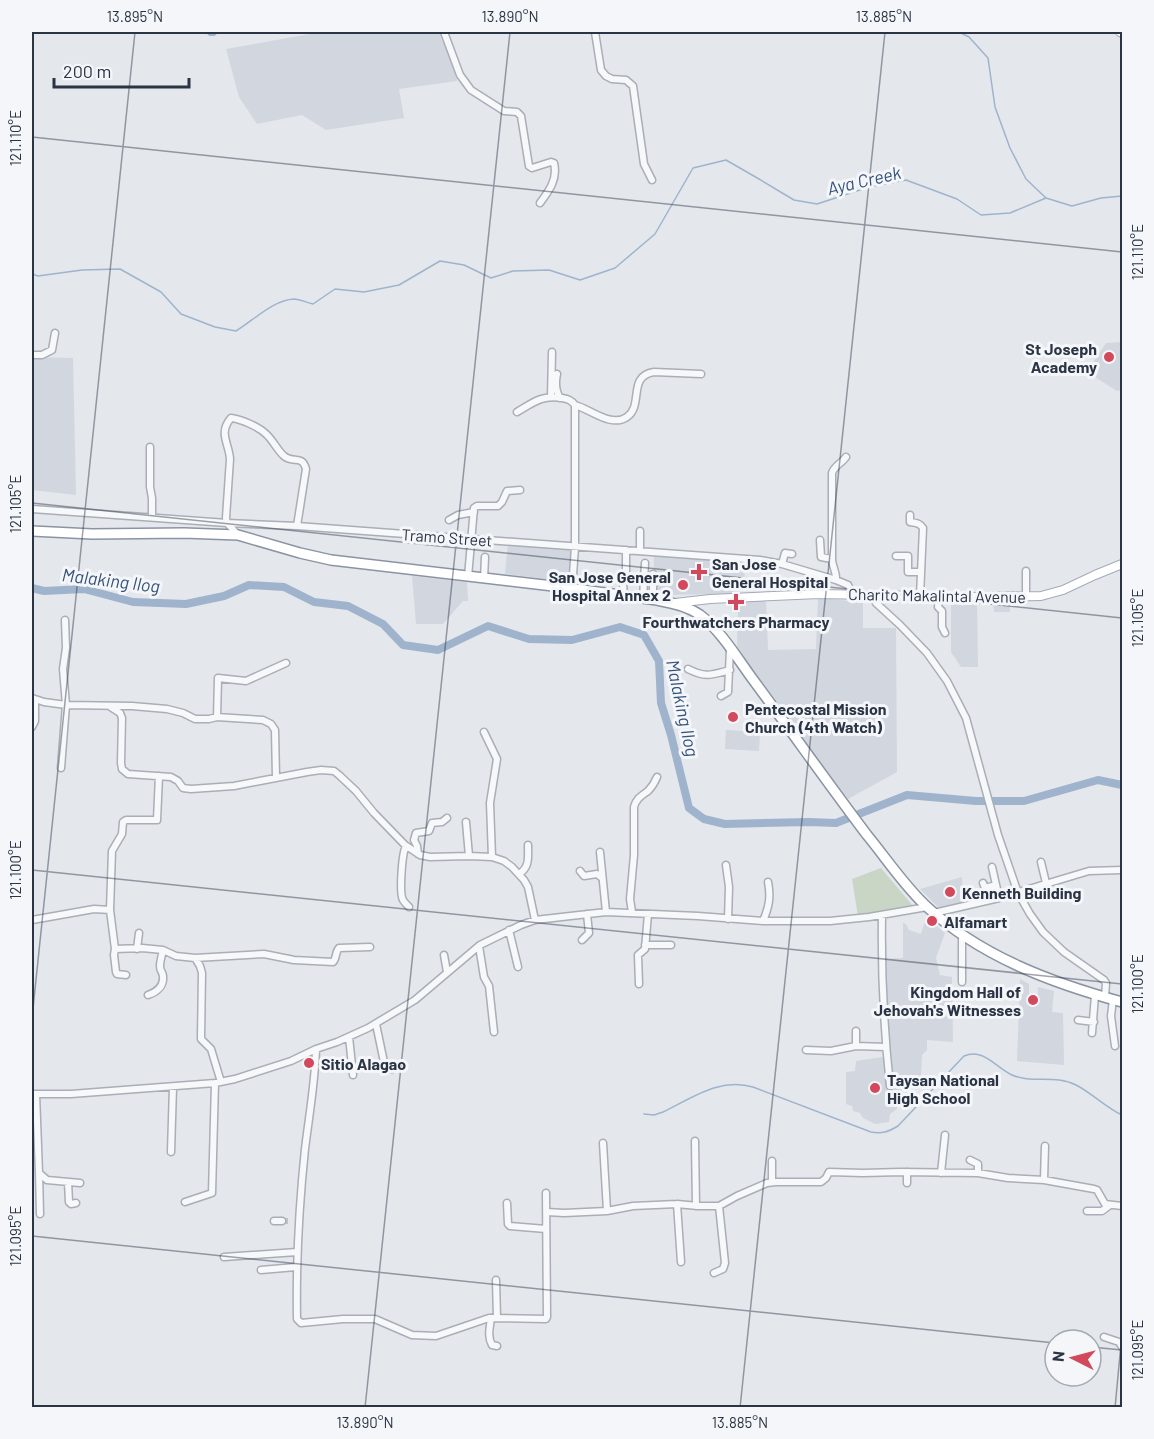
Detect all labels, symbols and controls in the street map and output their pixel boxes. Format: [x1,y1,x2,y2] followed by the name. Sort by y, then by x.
[107,7,163,25] text: 13.895°N
[481,7,539,25] text: 13.890°N
[856,7,912,25] text: 13.885°N
[54,51,189,89] scale bar
[63,60,111,82] text: 200 m
[6,110,24,166] text: 121.110°E
[825,161,903,199] water label: Aya Creek
[1128,224,1146,280] text: 121.110°E
[1025,339,1097,376] place label: St Joseph Academy
[1102,350,1116,364] marker: St Joseph Academy
[6,475,24,533] text: 121.105°E
[401,524,493,550] street label: Tramo Street
[712,554,828,591] place label: San Jose General Hospital
[61,563,161,597] water label: Malaking Ilog
[690,563,708,581] marker: San Jose General Hospital
[549,567,671,604] place label: San Jose General Hospital Annex 2
[676,578,690,592] marker: San Jose General Hospital Annex 2
[848,584,1026,606] street label: Charito Makalintal Avenue
[1128,589,1146,647] text: 121.105°E
[729,595,743,609] marker: Fourthwatchers Pharmacy
[642,612,830,631] place label: Fourthwatchers Pharmacy
[662,658,704,758] water label: Malaking Ilog
[745,699,887,736] place label: Pentecostal Mission Church (4th Watch)
[726,710,740,724] marker: Pentecostal Mission Church (4th Watch)
[6,840,24,900] text: 121.100°E
[962,883,1082,902] place label: Kenneth Building
[943,885,957,899] marker: Kenneth Building
[944,912,1007,931] place label: Alfamart
[925,914,939,928] marker: Alfamart
[1128,954,1146,1014] text: 121.100°E
[874,982,1021,1019] place label: Kingdom Hall of Jehovah's Witnesses
[1026,993,1040,1007] marker: Kingdom Hall of Jehovah's Witnesses
[321,1054,406,1073] place label: Sitio Alagao
[302,1056,316,1070] marker: Sitio Alagao
[887,1070,999,1107] place label: Taysan National High School
[868,1081,882,1095] marker: Taysan National High School
[6,1206,24,1266] text: 121.095°E
[1128,1320,1146,1380] text: 121.095°E
[1043,1328,1103,1388] north arrow
[1048,1350,1068,1363] text: N
[336,1413,394,1431] text: 13.890°N
[712,1413,768,1431] text: 13.885°N

